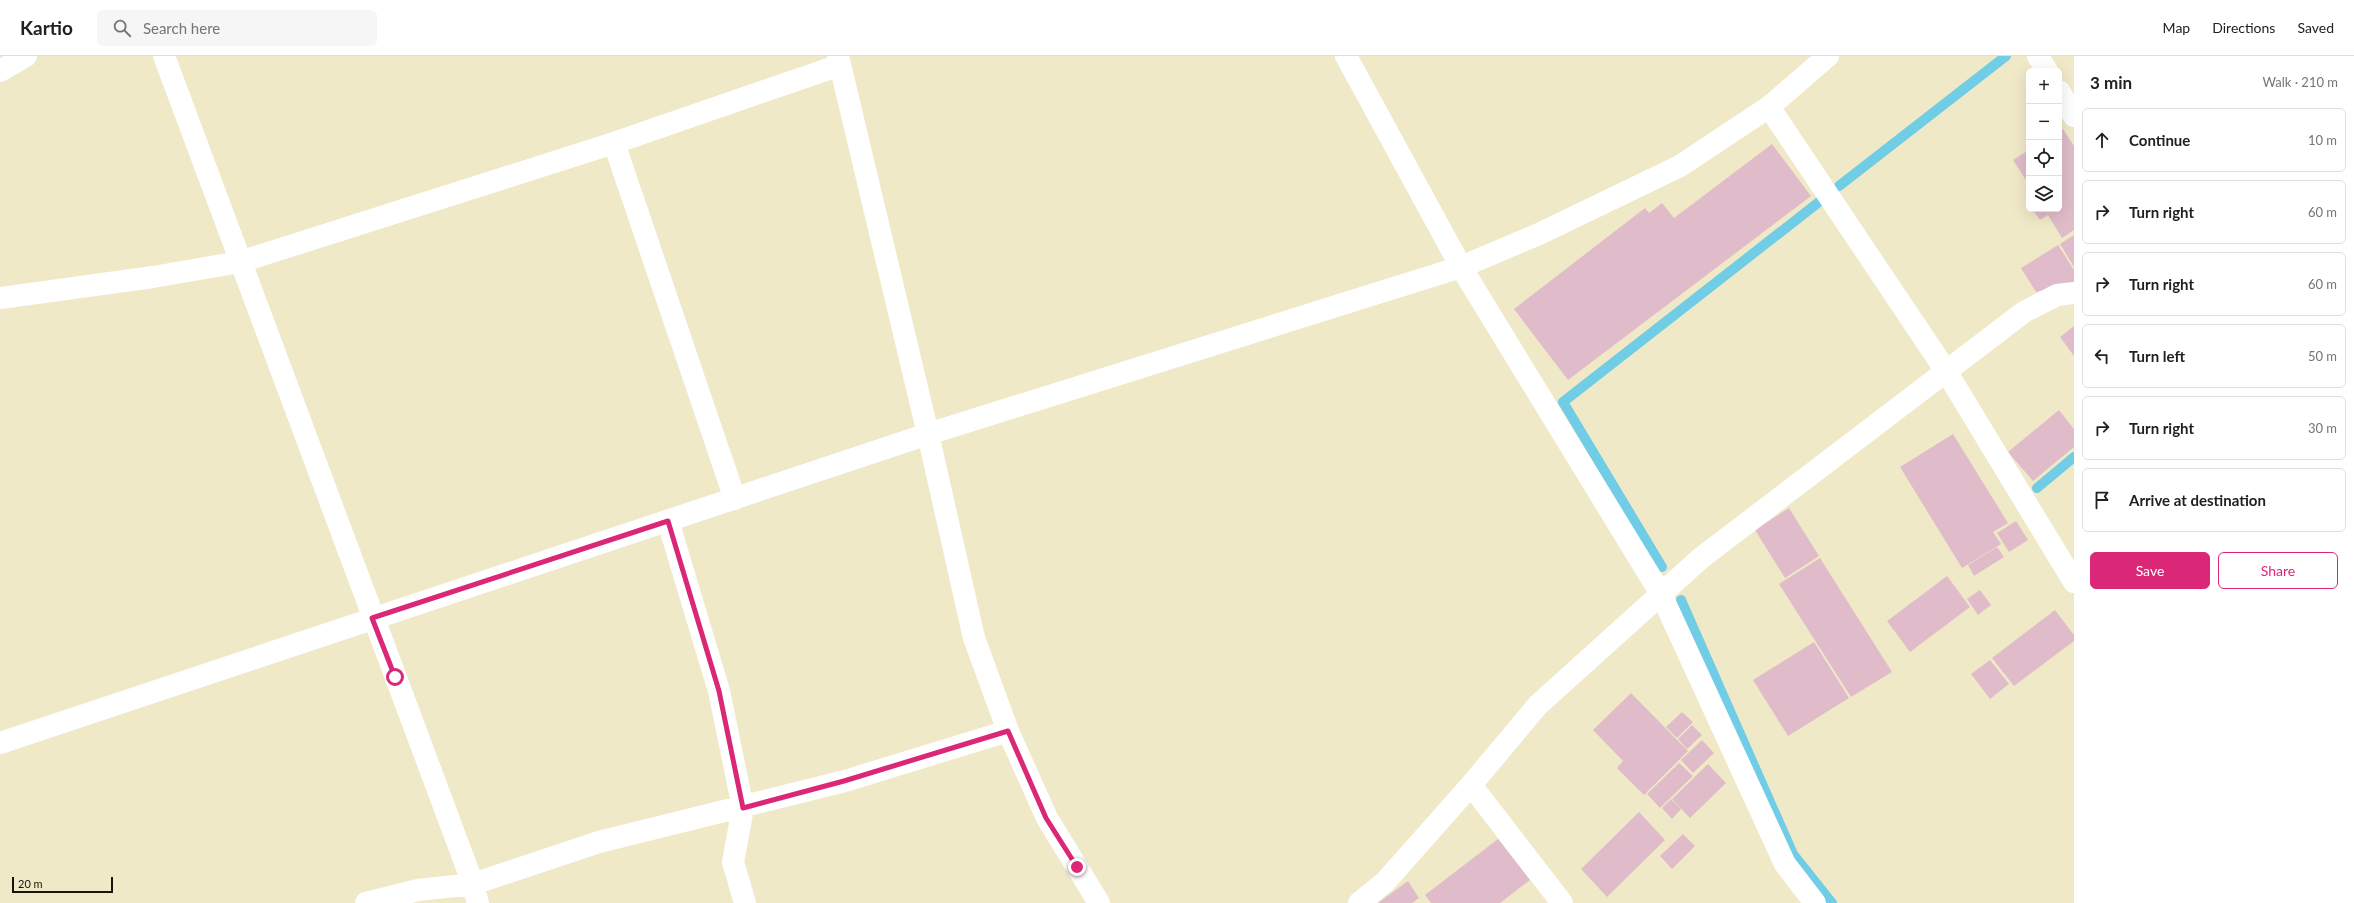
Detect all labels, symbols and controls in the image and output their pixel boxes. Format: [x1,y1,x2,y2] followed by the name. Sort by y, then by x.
[97,10,377,46] search box
[20,16,73,39] text: Kartio
[111,17,133,39] icon: search
[143,19,220,37] text: Search here
[2163,19,2190,36] text: Map
[2212,19,2275,36] text: Directions
[2297,19,2334,36] text: Saved
[2026,68,2062,212] map controls
[2026,68,2062,104] button: +
[2090,72,2132,93] text: 3 min
[2262,74,2338,90] text: Walk · 210 m
[2026,104,2062,140] button: −
[2091,129,2113,151] icon: ahead
[2129,131,2190,149] text: Continue
[2308,132,2337,148] text: 10 m
[2026,140,2062,176] button: locate
[2026,176,2062,212] button: layers
[2091,201,2113,223] icon: right
[2129,203,2194,221] text: Turn right
[2308,204,2337,220] text: 60 m
[2091,273,2113,295] icon: right
[2129,275,2194,293] text: Turn right
[2308,276,2337,292] text: 60 m
[2091,345,2113,367] icon: left
[2129,347,2185,365] text: Turn left
[2308,348,2337,364] text: 50 m
[2091,417,2113,439] icon: right
[2129,419,2194,437] text: Turn right
[2308,420,2337,436] text: 30 m
[2091,489,2113,511] icon: arrive
[2129,491,2266,509] text: Arrive at destination
[2090,552,2210,589] button: Save
[2218,552,2338,589] button: Share
[386,668,404,686] route start
[1068,858,1086,876] route end
[12,875,113,894] scale bar
[18,877,43,890] text: 20 m

